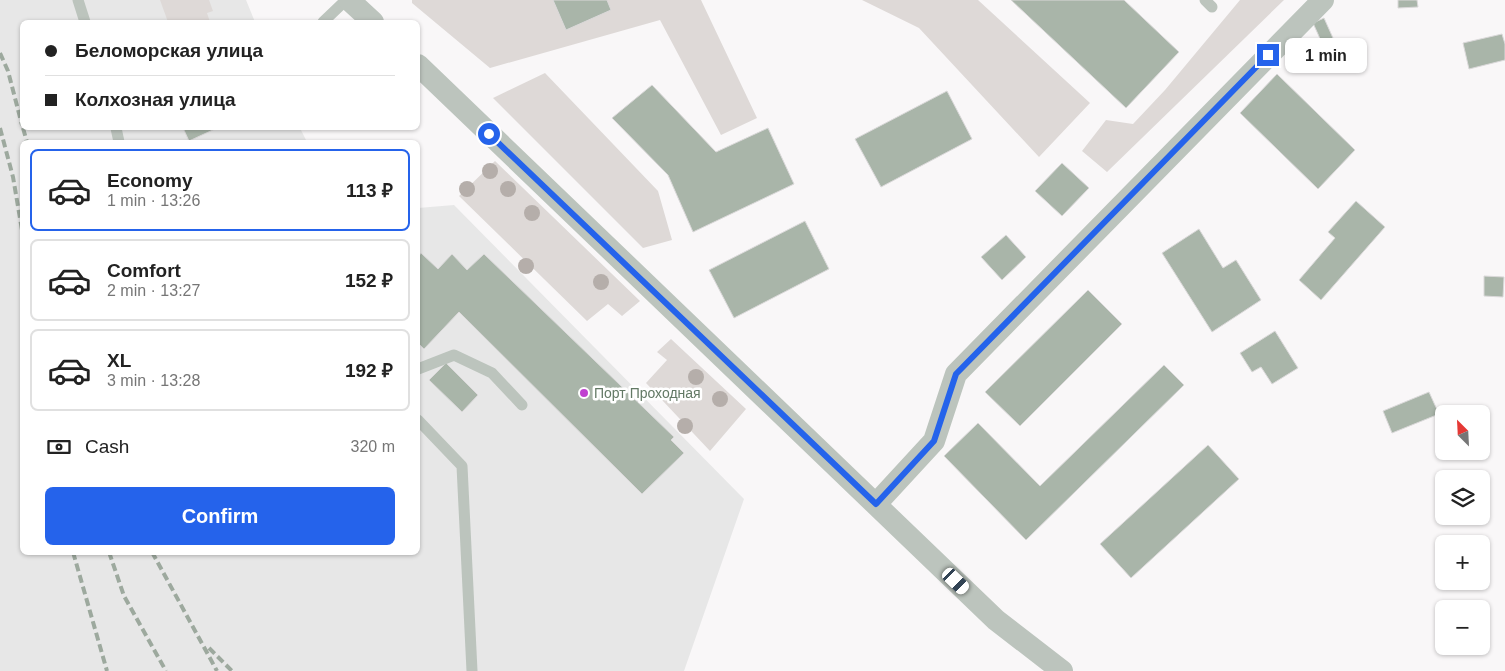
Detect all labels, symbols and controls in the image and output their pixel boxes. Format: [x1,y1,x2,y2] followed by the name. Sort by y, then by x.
[1286,38,1368,72] callout: 1 min
[75,40,263,61] text: Беломорская улица
[1257,44,1279,66] route end
[1305,47,1347,64] text: 1 min
[75,89,236,110] text: Колхозная улица
[478,123,500,145] route start
[47,168,92,213] icon: car
[107,170,193,191] text: Economy
[346,180,393,201] text: 113 ₽
[107,192,200,209] text: 1 min · 13:26
[47,258,92,303] icon: car
[107,260,181,281] text: Comfort
[345,270,393,291] text: 152 ₽
[107,282,200,299] text: 2 min · 13:27
[47,348,92,393] icon: car
[107,350,131,371] text: XL
[345,360,393,381] text: 192 ₽
[107,372,200,389] text: 3 min · 13:28
[594,385,701,401] place label: Порт Проходная
[578,387,590,399] marker: Порт Проходная
[1435,405,1490,460] north arrow
[1435,405,1490,655] map controls
[45,433,73,461] icon: cash
[85,436,129,457] text: Cash
[351,438,395,455] text: 320 m
[1435,470,1490,525] button: layers
[45,487,395,545] button: Confirm
[1435,535,1490,590] button: +
[939,565,972,597] car
[1435,600,1490,655] button: −

